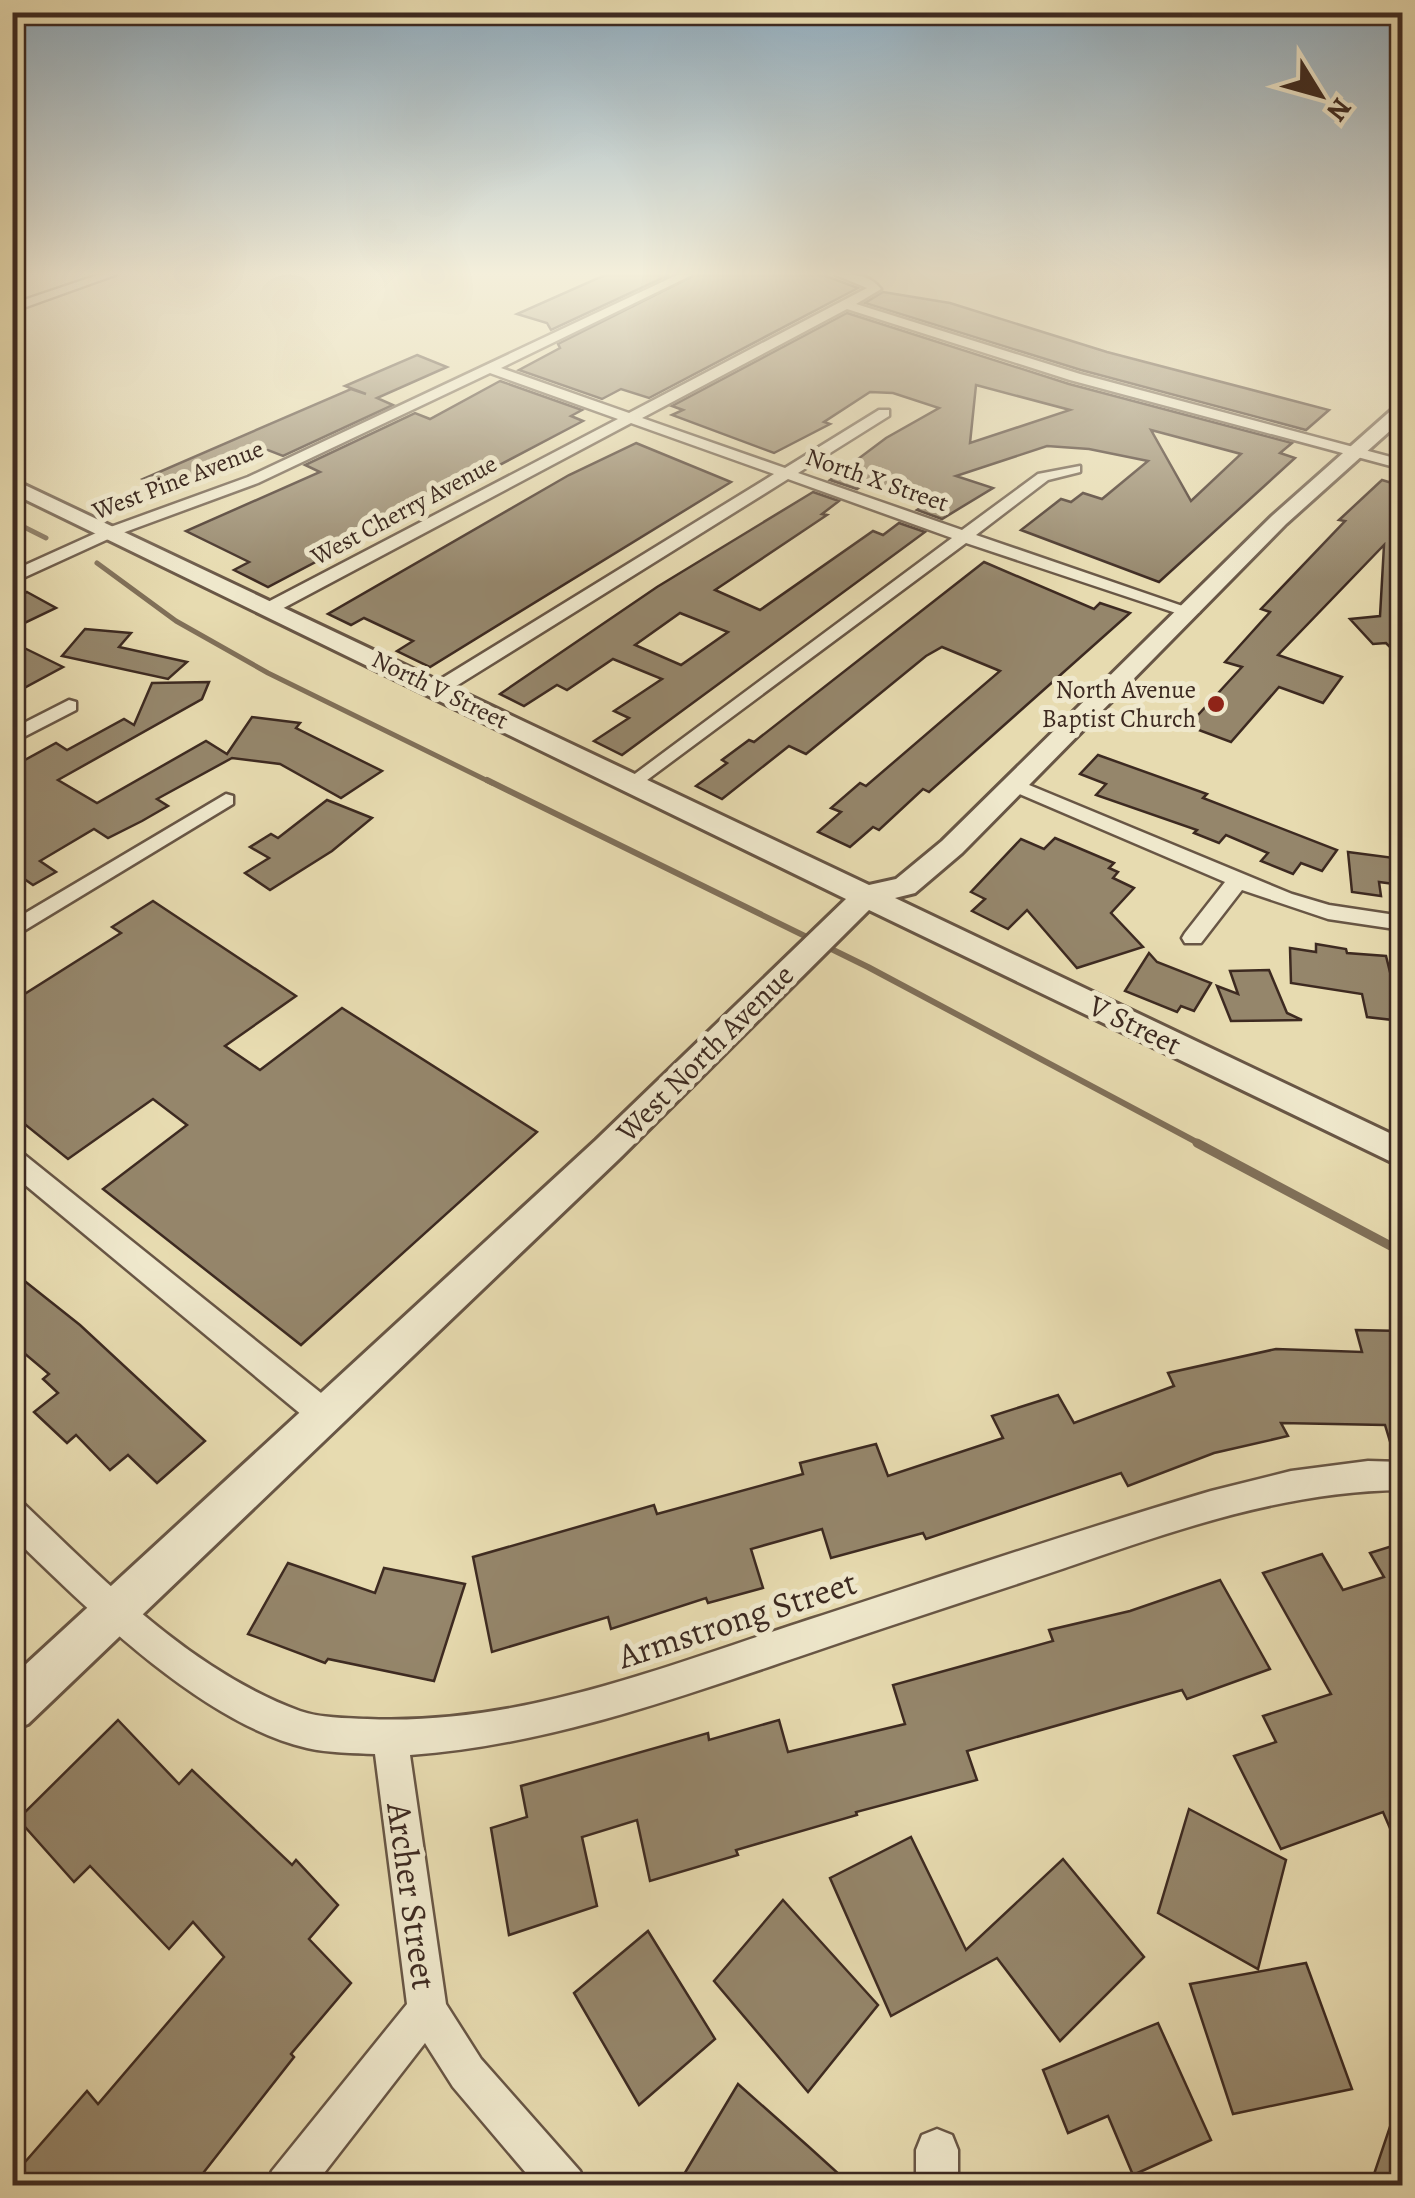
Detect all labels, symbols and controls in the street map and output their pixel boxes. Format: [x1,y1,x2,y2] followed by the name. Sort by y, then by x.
[1270,45,1370,145] north arrow
[1318,90,1360,129] text: N
[87,432,268,529] street label: West Pine Avenue
[801,440,953,520] street label: North X Street
[304,447,503,574] street label: West Cherry Avenue
[366,642,514,738] street label: North V Street
[1042,673,1196,736] place label: North Avenue Baptist Church
[1205,693,1227,715] marker: North Avenue Baptist Church
[607,956,802,1151] street label: West North Avenue
[1081,985,1188,1065] street label: V Street
[611,1558,862,1680] street label: Armstrong Street
[375,1798,449,1993] street label: Archer Street

